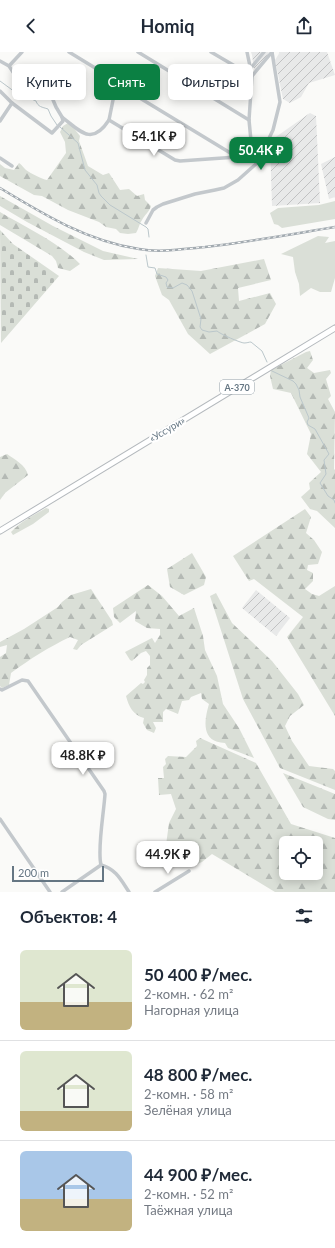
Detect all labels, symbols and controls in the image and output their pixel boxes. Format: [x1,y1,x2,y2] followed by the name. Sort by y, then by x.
[20,15,42,37] icon: back
[141,15,194,37] text: Homiq
[293,15,315,37] icon: share
[12,64,86,100] chip: Купить
[94,64,160,100] chip: Снять
[168,64,253,100] chip: Фильтры
[117,123,191,157] pin: 54.1K ₽
[131,128,177,144] text: 54.1K ₽
[224,137,298,171] pin: 50.4K ₽
[238,142,284,158] text: 50.4K ₽
[220,380,254,394] road number: А-370
[147,414,187,444] street label: «Уссури»
[46,742,120,776] pin: 48.8K ₽
[60,747,106,763] text: 48.8K ₽
[279,836,323,880] map controls
[279,836,323,880] button: locate
[131,841,205,875] pin: 44.9K ₽
[145,846,191,862] text: 44.9K ₽
[12,864,104,883] scale bar
[18,866,49,879] text: 200 m
[293,905,315,927] icon: filters
[20,906,117,927] text: Объектов: 4
[144,964,252,985] text: 50 400 ₽/мес.
[52,966,100,1014] icon: home
[144,986,233,1002] text: 2-комн. · 62 m²
[144,1002,239,1018] text: Нагорная улица
[144,1064,252,1085] text: 48 800 ₽/мес.
[52,1067,100,1115] icon: home
[144,1086,233,1102] text: 2-комн. · 58 m²
[144,1102,232,1118] text: Зелёная улица
[144,1164,252,1185] text: 44 900 ₽/мес.
[52,1167,100,1215] icon: home
[144,1186,233,1202] text: 2-комн. · 52 m²
[144,1202,233,1218] text: Таёжная улица

